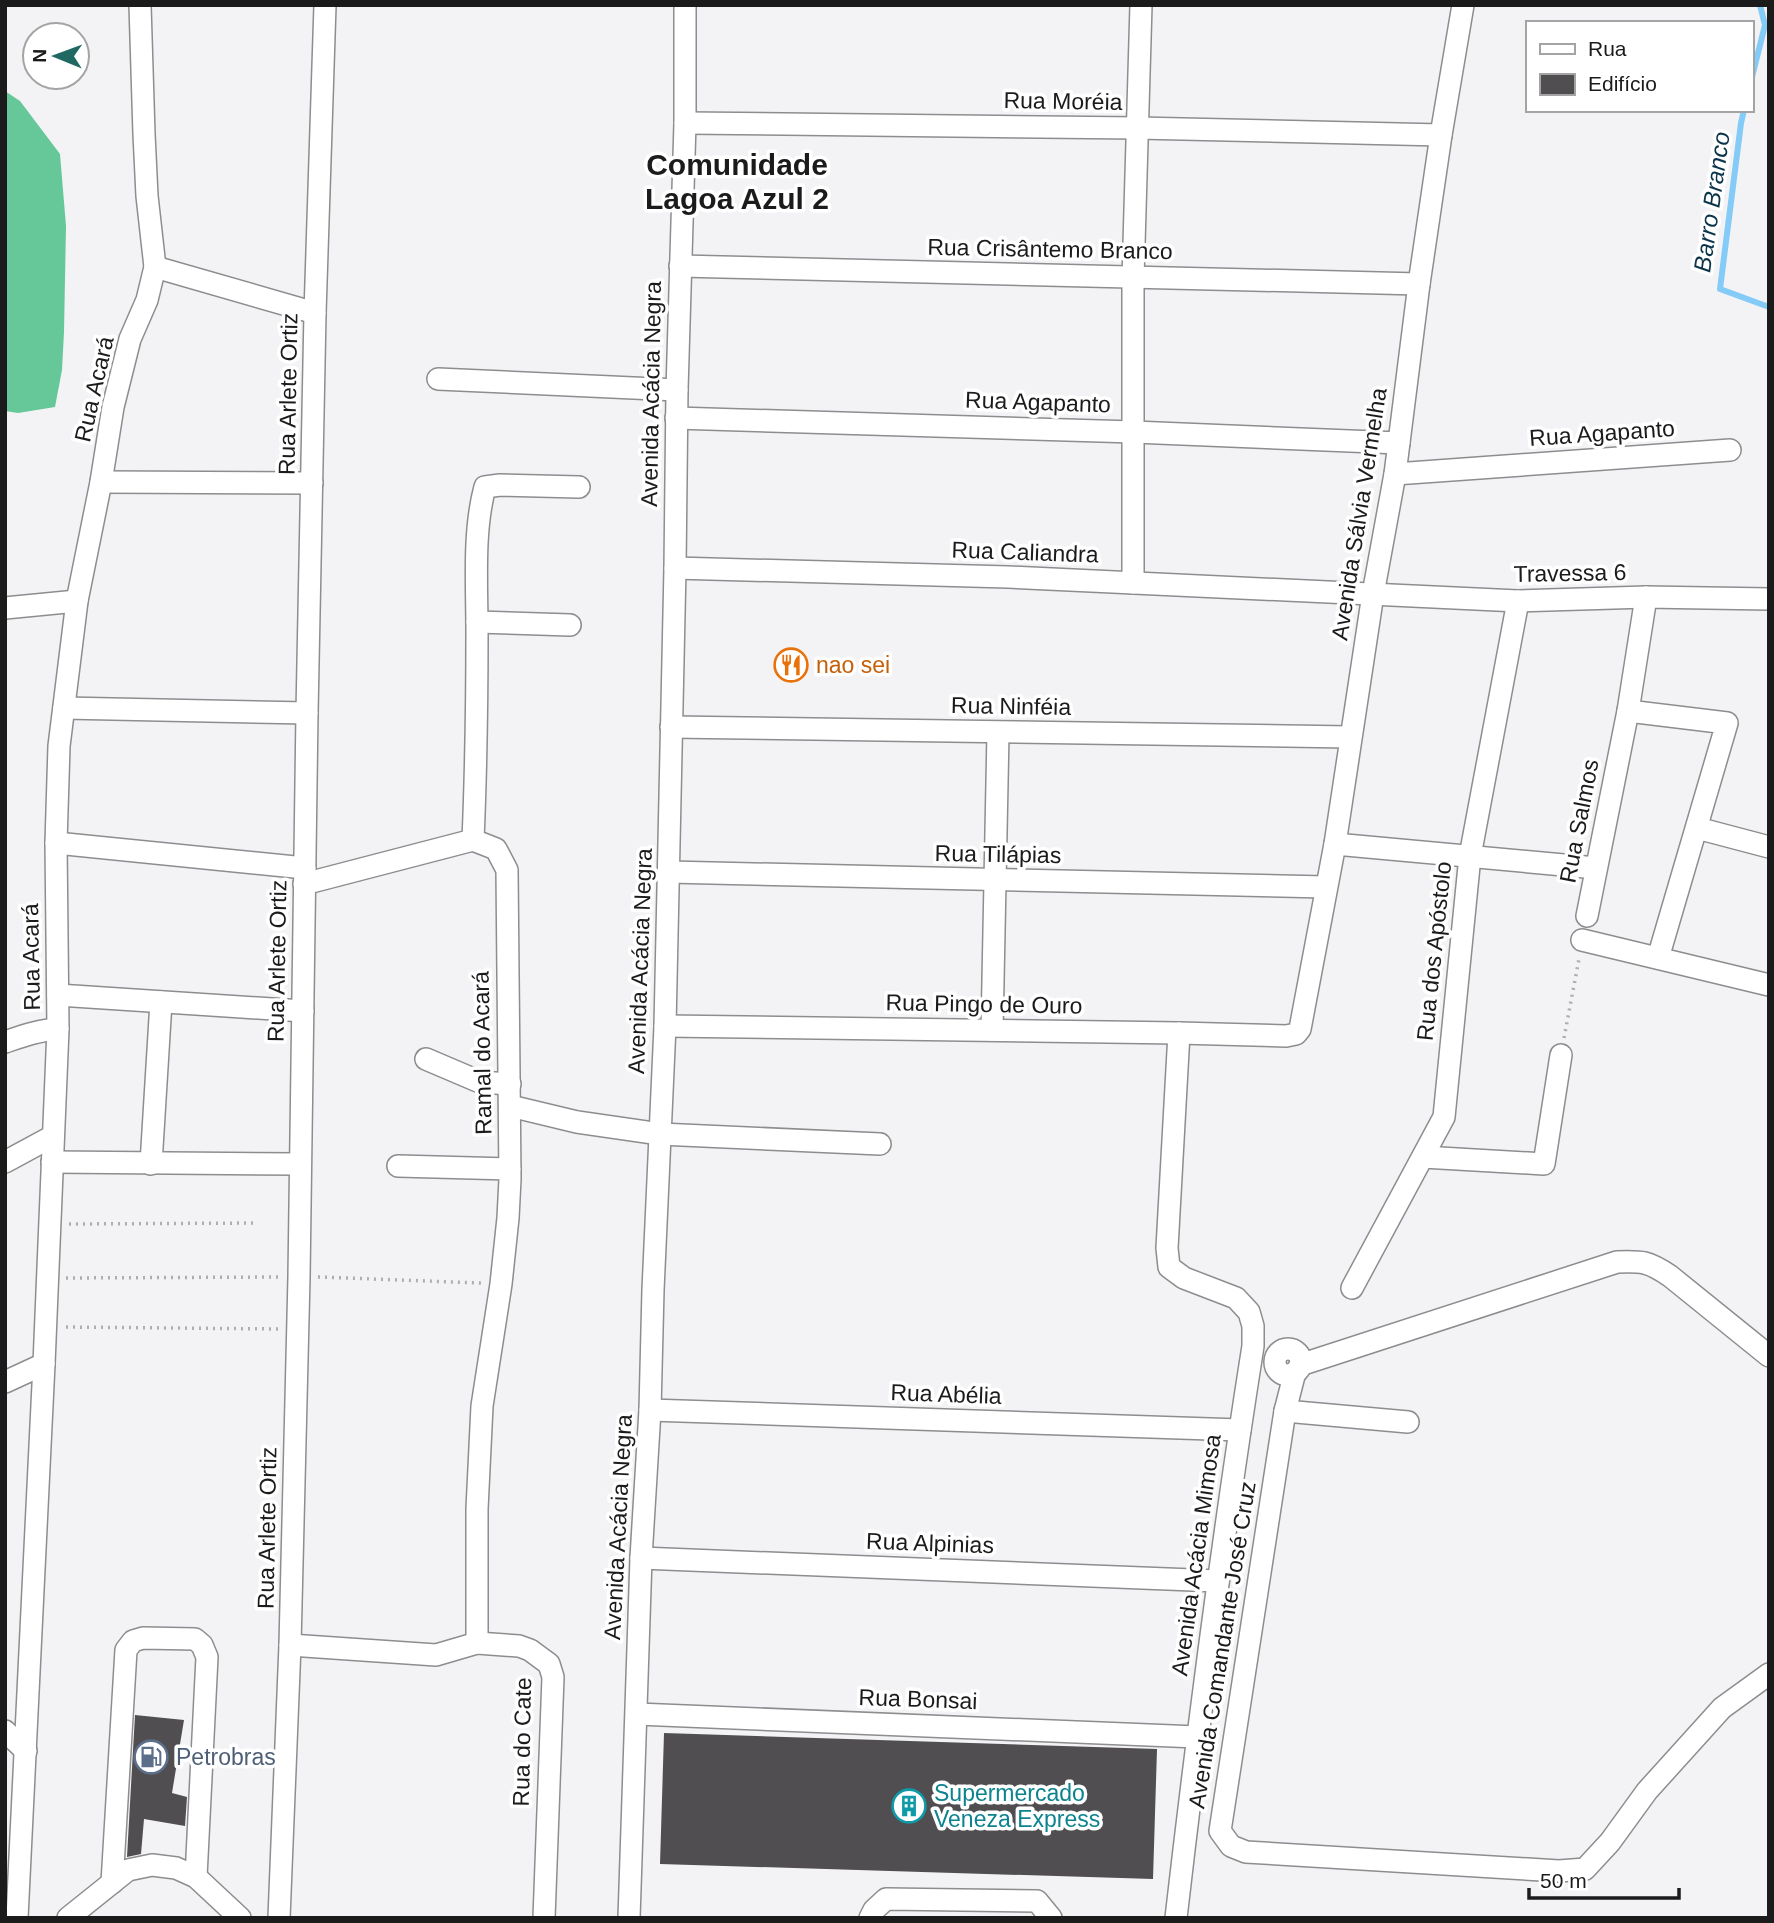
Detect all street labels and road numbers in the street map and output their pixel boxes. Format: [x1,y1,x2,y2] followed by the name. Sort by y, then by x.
[1003,87,1123,115] street label: Rua Moréia
[927,234,1173,264] street label: Rua Crisântemo Branco
[636,281,666,507] street label: Avenida Acácia Negra
[274,313,302,475] street label: Rua Arlete Ortiz
[69,334,119,444] street label: Rua Acará
[965,386,1111,418] street label: Rua Agapanto
[1326,386,1392,642] street label: Avenida Sálvia Vermelha
[1528,415,1676,451] street label: Rua Agapanto
[951,536,1099,568] street label: Rua Caliandra
[1513,559,1627,587] street label: Travessa 6
[951,692,1072,720] street label: Rua Ninféia
[1554,757,1604,885] street label: Rua Salmos
[934,840,1062,868] street label: Rua Tilápias
[623,847,657,1074] street label: Avenida Acácia Negra
[1412,860,1456,1042] street label: Rua dos Apóstolo
[263,880,291,1042] street label: Rua Arlete Ortiz
[17,903,45,1011] street label: Rua Acará
[468,971,496,1135] street label: Ramal do Acará
[885,989,1083,1019] street label: Rua Pingo de Ouro
[890,1379,1002,1409] street label: Rua Abélia
[599,1413,637,1640] street label: Avenida Acácia Negra
[1166,1432,1226,1678] street label: Avenida Acácia Mimosa
[253,1447,281,1609] street label: Rua Arlete Ortiz
[1183,1480,1261,1810] street label: Avenida Comandante José Cruz
[866,1528,994,1558] street label: Rua Alpinias
[508,1677,536,1807] street label: Rua do Cate
[858,1684,978,1714] street label: Rua Bonsai

